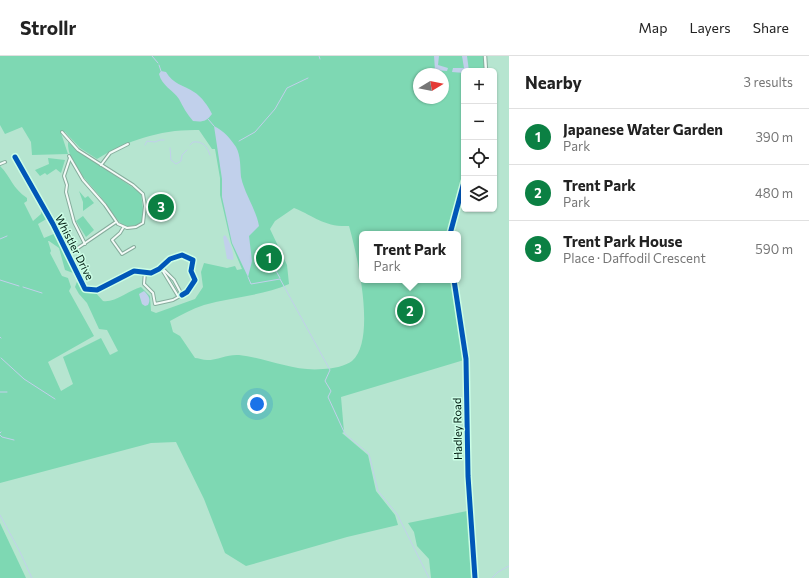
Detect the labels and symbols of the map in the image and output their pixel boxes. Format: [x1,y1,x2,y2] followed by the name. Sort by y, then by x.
[413,68,449,104] north arrow
[148,192,174,222] pin: 3
[53,212,97,282] street label: Whistler Drive
[256,243,282,273] pin: 1
[397,296,423,326] pin: 2
[247,394,267,414] your location
[450,398,464,460] street label: Hadley Road

